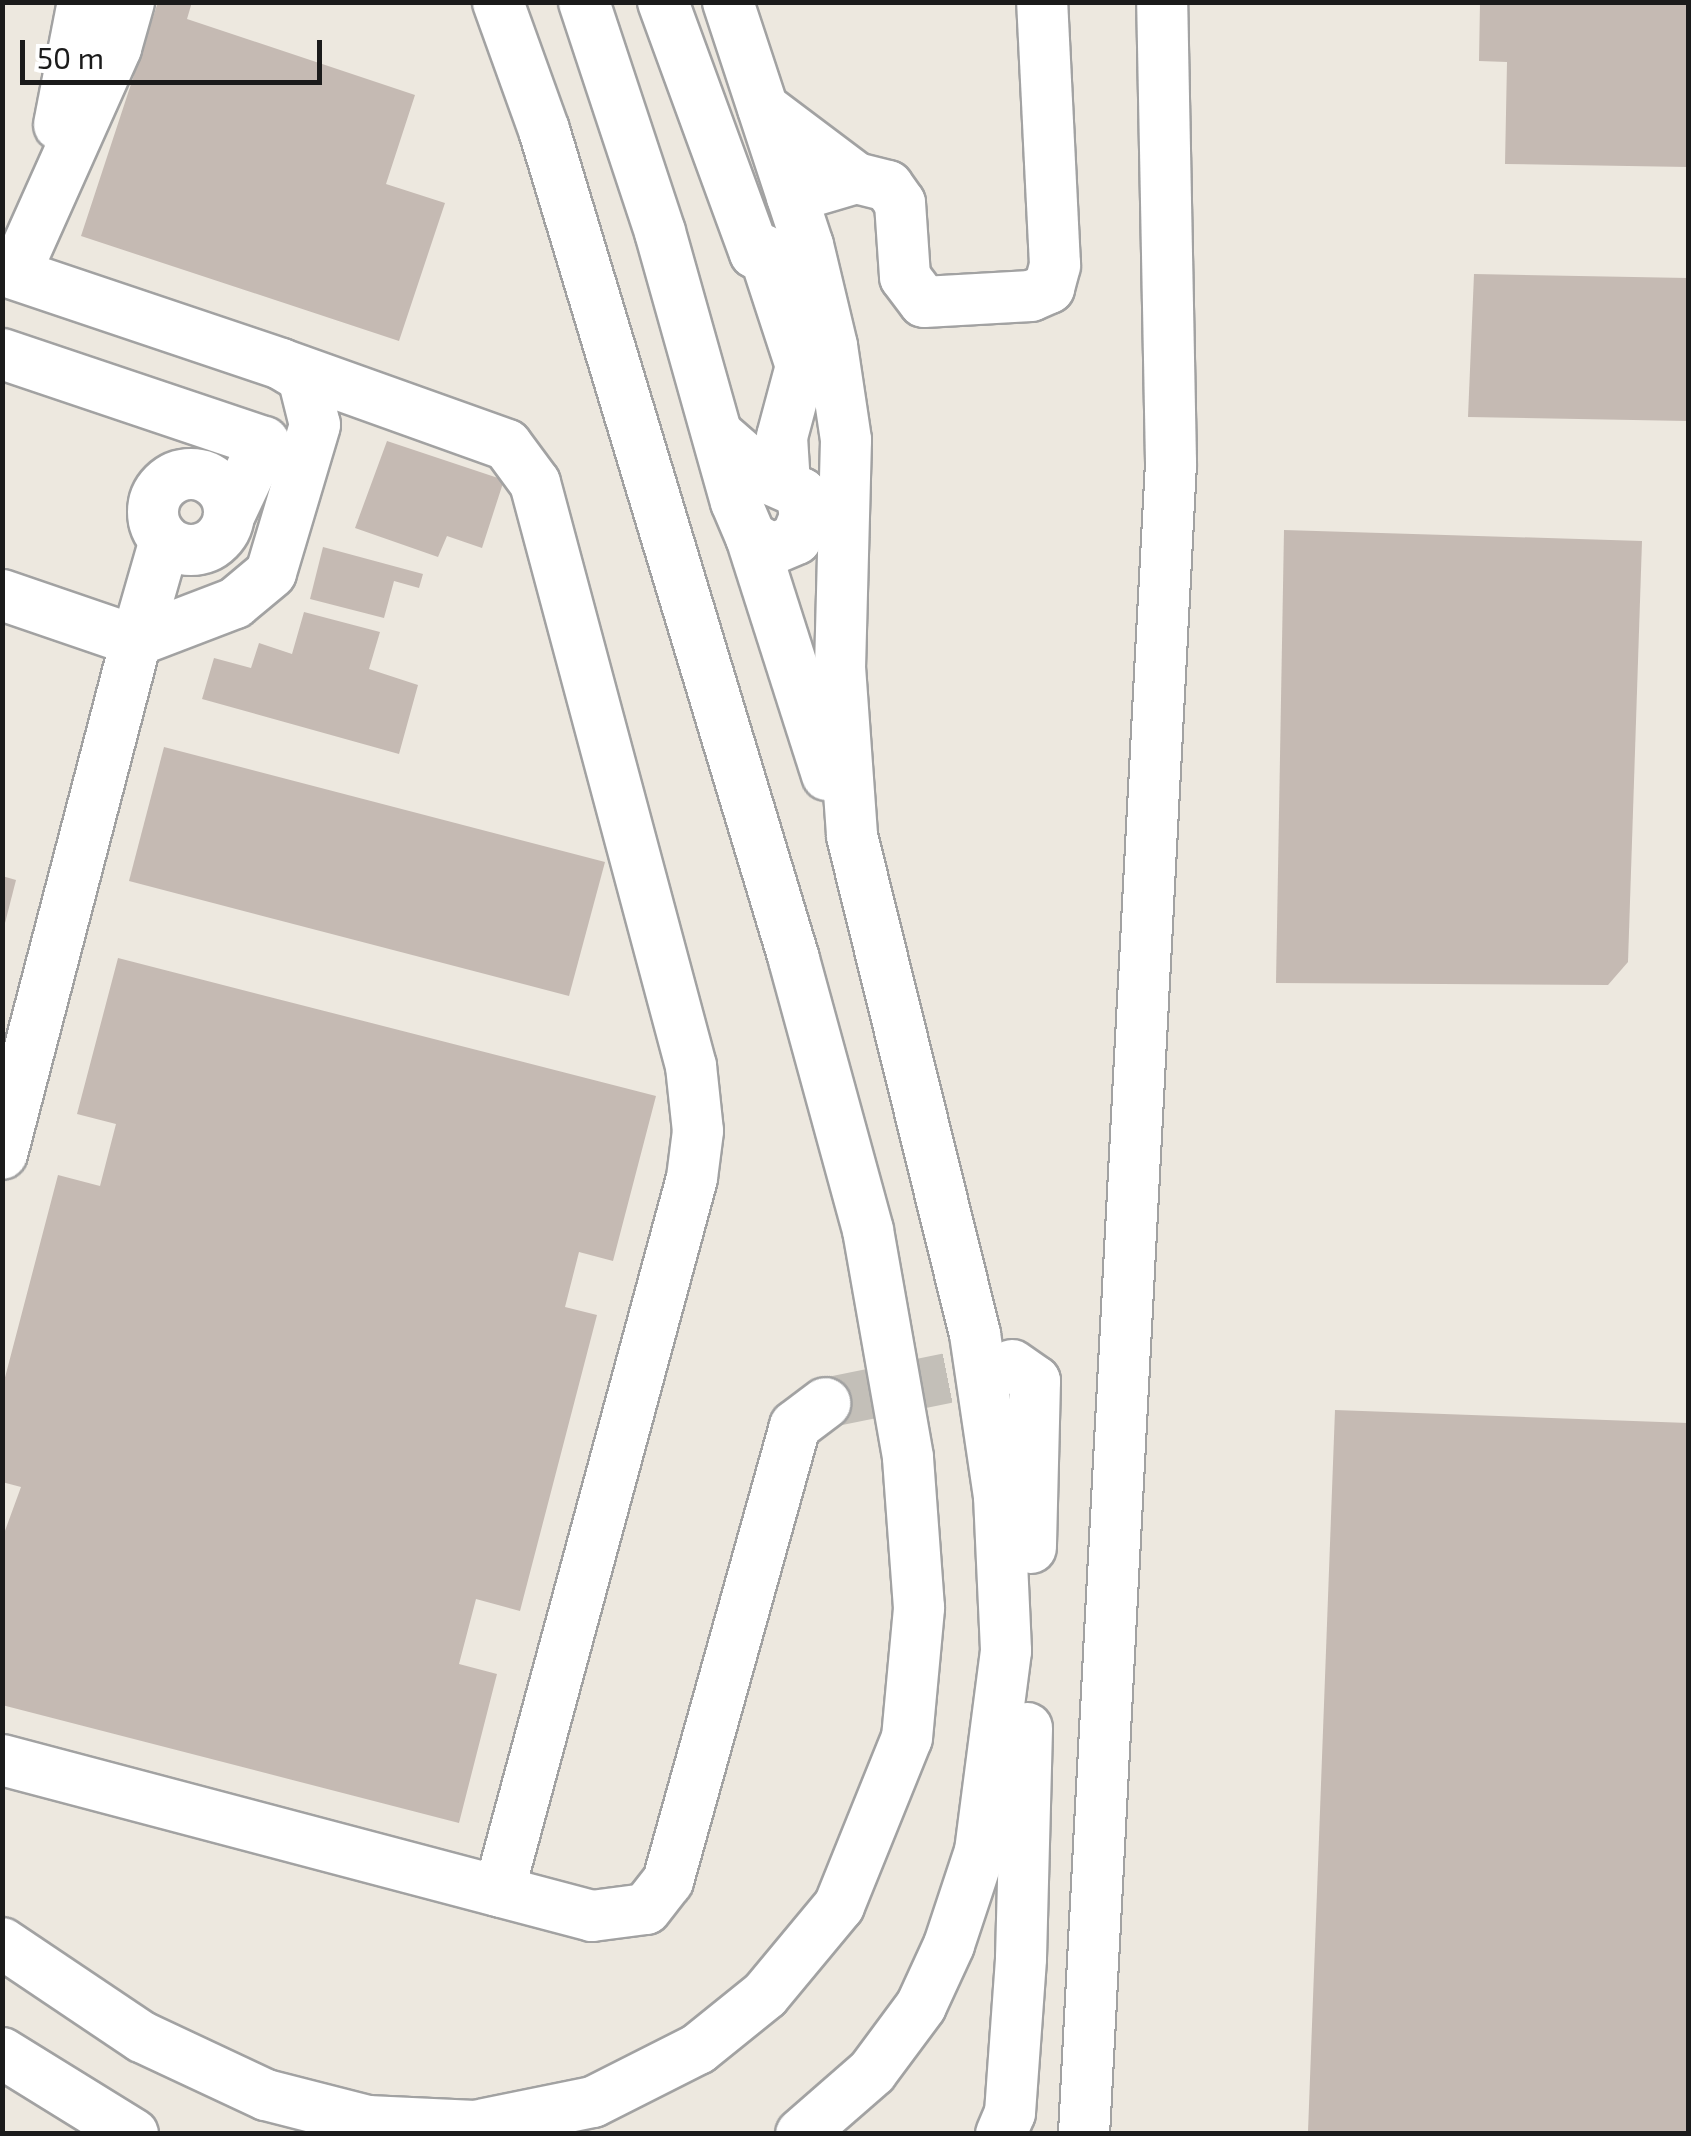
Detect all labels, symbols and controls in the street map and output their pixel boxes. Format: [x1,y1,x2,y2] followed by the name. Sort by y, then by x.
[25,20,328,82] scale bar
[37,39,104,75] text: 50 m

